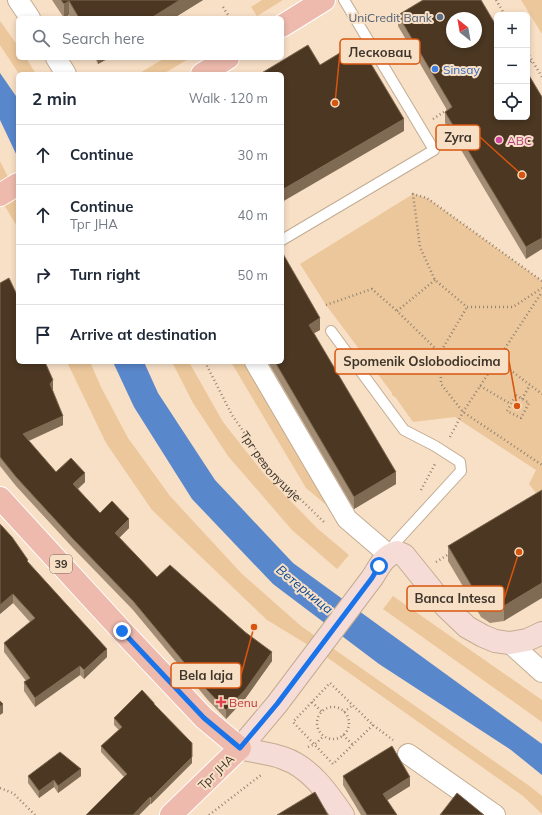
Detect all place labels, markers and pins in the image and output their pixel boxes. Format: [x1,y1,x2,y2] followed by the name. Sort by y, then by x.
[348,10,433,25] place label: UniCredit Bank
[435,12,445,22] marker: UniCredit Bank
[340,39,420,64] callout: Лесковац
[443,62,480,77] place label: Sinsay
[430,64,440,74] marker: Sinsay
[436,125,480,150] callout: Zyra
[507,133,532,148] place label: ABC
[494,135,504,145] marker: ABC
[335,349,509,374] callout: Spomenik Oslobodiocima
[407,586,504,611] callout: Banca Intesa
[171,663,241,688] callout: Bela laja
[229,695,258,710] place label: Benu
[216,697,226,707] marker: Benu

